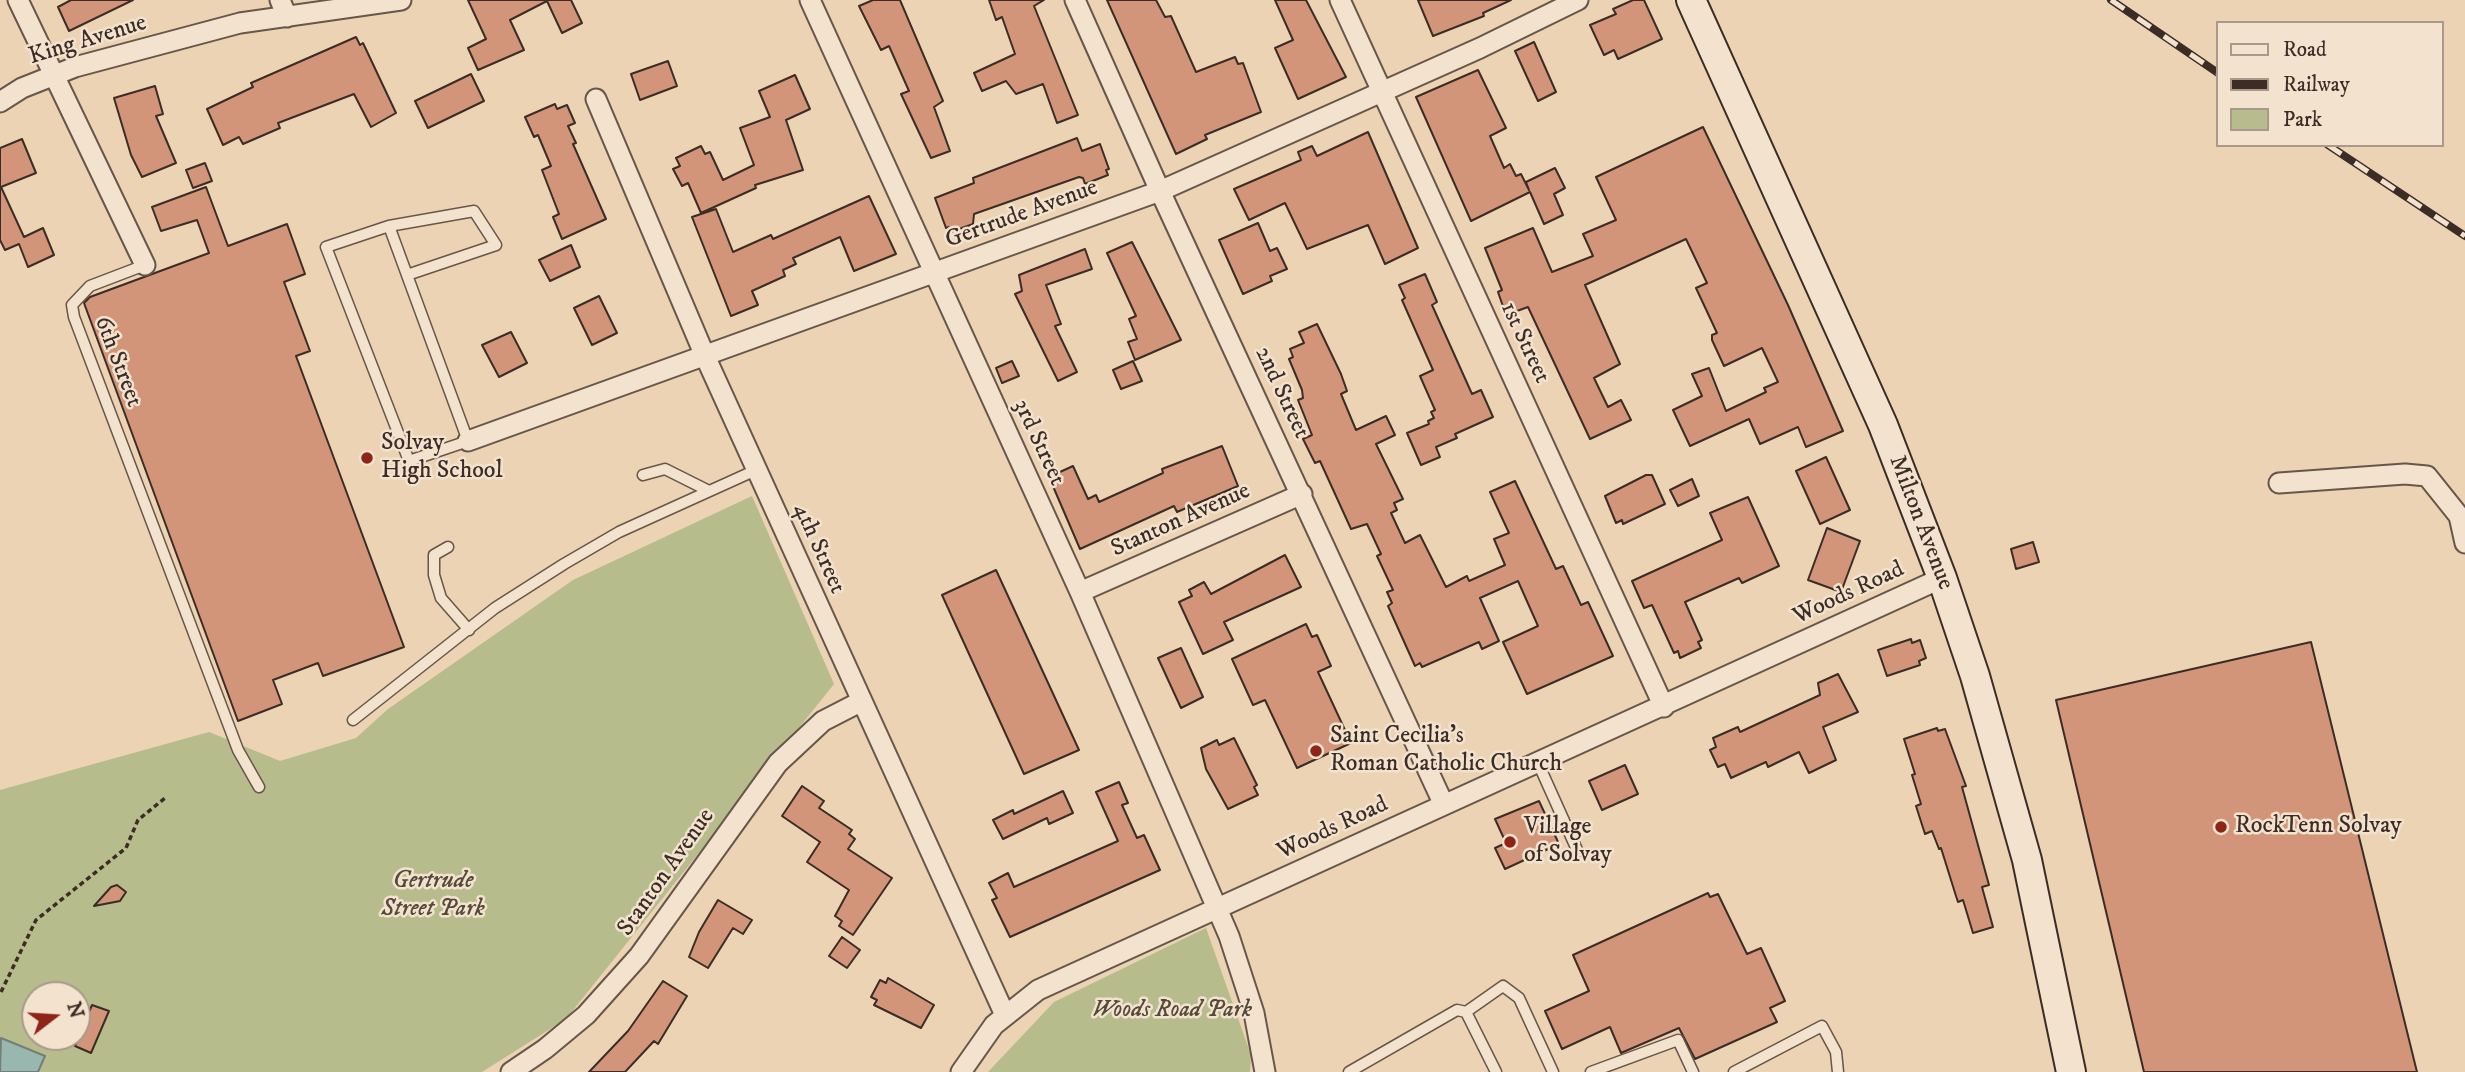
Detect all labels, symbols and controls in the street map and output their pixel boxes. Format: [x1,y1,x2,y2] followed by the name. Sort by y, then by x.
[26,9,150,73] street label: King Avenue
[2216,21,2444,147] legend
[2283,37,2327,63] text: Road
[2283,72,2350,98] text: Railway
[2283,107,2322,133] text: Park
[942,174,1102,256] street label: Gertrude Avenue
[1493,298,1555,388] street label: 1st Street
[87,313,147,411] street label: 6th Street
[1247,342,1315,444] street label: 2nd Street
[1006,395,1070,491] street label: 3rd Street
[381,430,503,486] place label: Solvay High School
[359,450,375,466] marker: Solvay High School
[1881,452,1959,594] street label: Milton Avenue
[1107,478,1255,564] street label: Stanton Avenue
[785,499,851,599] street label: 4th Street
[1789,556,1909,632] street label: Woods Road
[1330,723,1562,779] place label: Saint Cecilia's Roman Catholic Church
[1308,743,1324,759] marker: Saint Cecilia's Roman Catholic Church
[1273,791,1393,867] street label: Woods Road
[612,804,722,942] street label: Stanton Avenue
[2235,813,2402,841] place label: RockTenn Solvay
[1524,814,1612,870] place label: Village of Solvay
[2213,819,2229,835] marker: RockTenn Solvay
[1502,834,1518,850] marker: Village of Solvay
[381,868,485,924] park label: Gertrude Street Park
[21,981,91,1051] north arrow
[1092,997,1252,1025] park label: Woods Road Park
[61,999,88,1021] text: N

